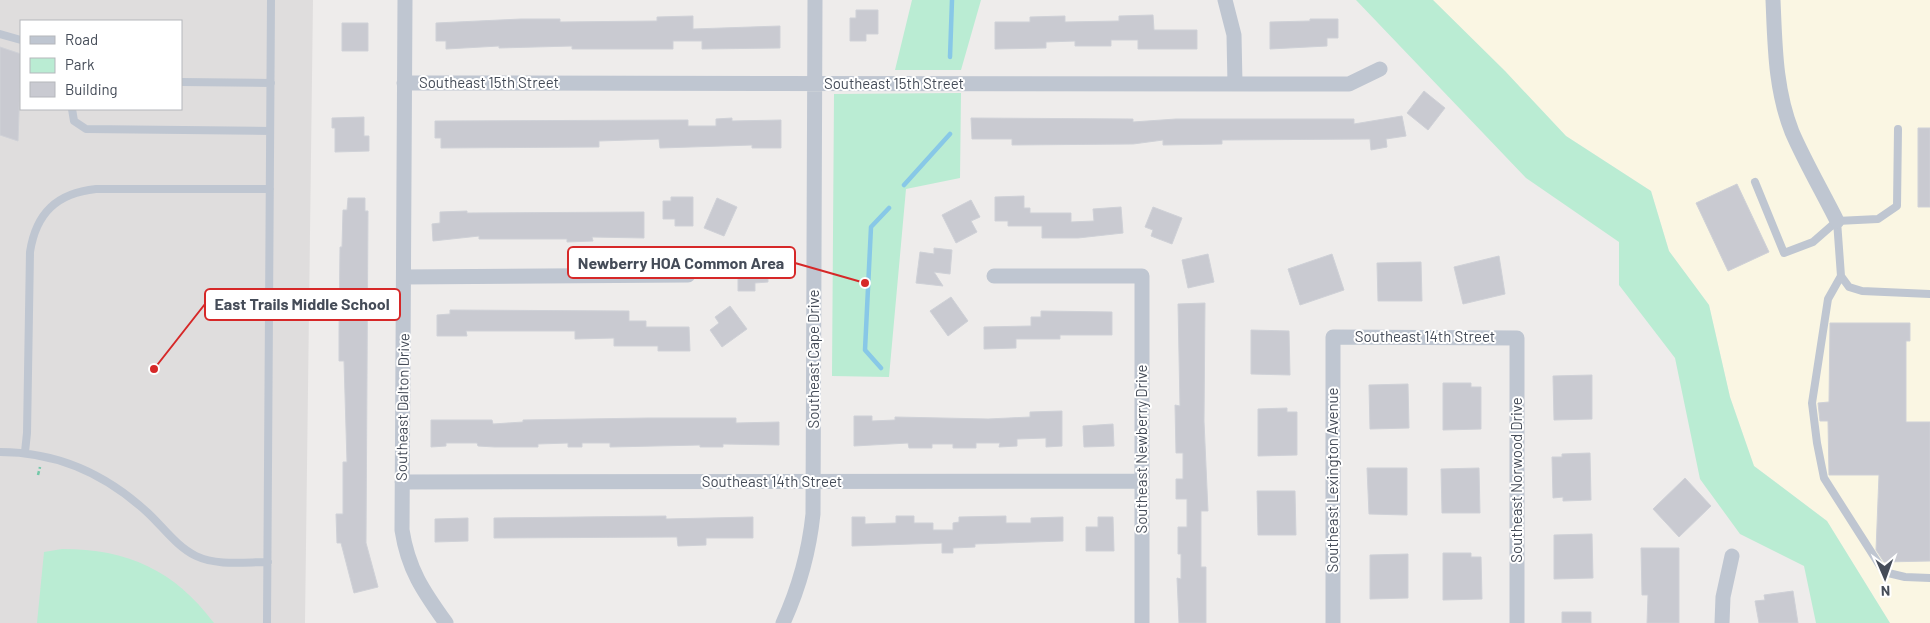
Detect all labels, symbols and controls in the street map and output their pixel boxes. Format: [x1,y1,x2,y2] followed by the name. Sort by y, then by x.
[20,20,182,110] legend
[65,30,98,48] text: Road
[65,55,95,73] text: Park
[419,73,559,91] street label: Southeast 15th Street
[824,74,964,92] street label: Southeast 15th Street
[65,80,118,98] text: Building
[568,247,795,278] callout: Newberry HOA Common Area
[578,253,784,272] text: Newberry HOA Common Area
[205,289,400,320] callout: East Trails Middle School
[804,290,822,428] street label: Southeast Cape Drive
[214,294,390,313] text: East Trails Middle School
[1355,327,1495,345] street label: Southeast 14th Street
[392,333,412,481] street label: Southeast Dalton Drive
[1132,364,1150,534] street label: Southeast Newberry Drive
[1323,387,1341,573] street label: Southeast Lexington Avenue
[1507,397,1525,563] street label: Southeast Norwood Drive
[702,472,842,490] street label: Southeast 14th Street
[1860,553,1910,603] north arrow
[1881,583,1890,600] text: N

